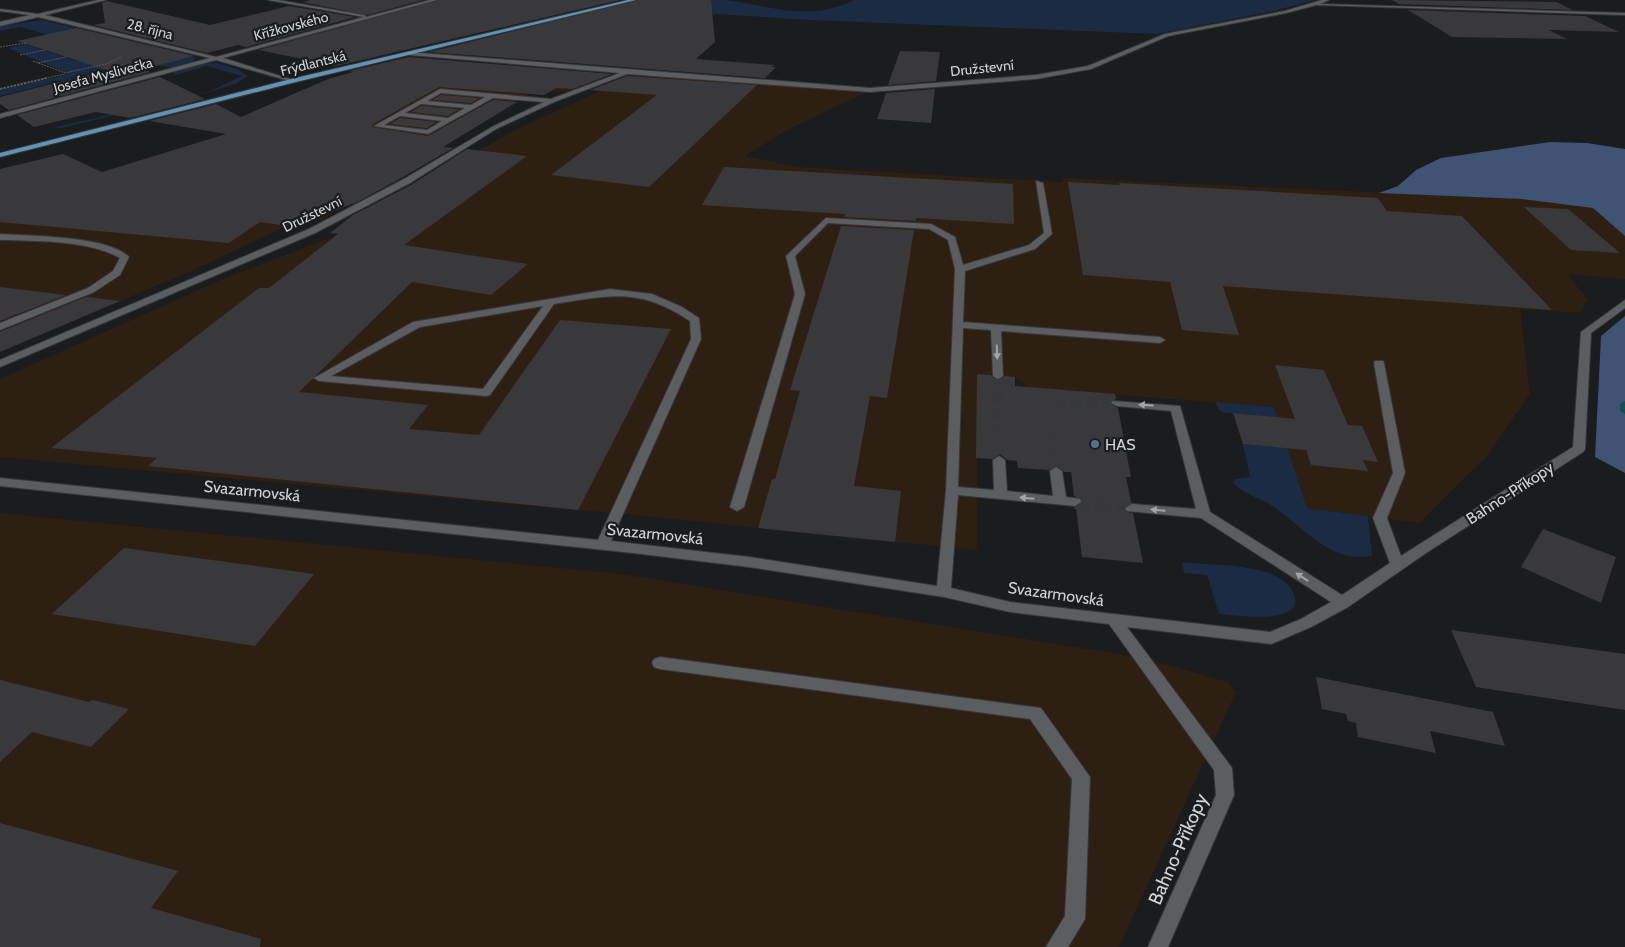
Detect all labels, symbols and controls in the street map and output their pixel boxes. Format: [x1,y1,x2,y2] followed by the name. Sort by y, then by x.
[252,7,331,45] street label: Křížkovského
[125,15,175,43] street label: 28. října
[278,46,348,80] street label: Frýdlantská
[51,53,155,97] street label: Josefa Myslivečka
[949,56,1015,80] street label: Družstevní
[279,192,345,236] street label: Družstevní
[993,344,1001,360] one-way arrow
[1138,401,1154,409] one-way arrow
[1105,435,1136,454] place label: HAS
[1089,438,1101,450] marker: HAS
[1463,458,1557,528] street label: Bahno-Příkopy
[203,476,301,506] street label: Svazarmovská
[1018,493,1034,501] one-way arrow
[1149,506,1165,514] one-way arrow
[606,519,704,549] street label: Svazarmovská
[1295,572,1308,582] one-way arrow
[1007,578,1106,610] street label: Svazarmovská
[1143,789,1213,908] street label: Bahno-Příkopy

